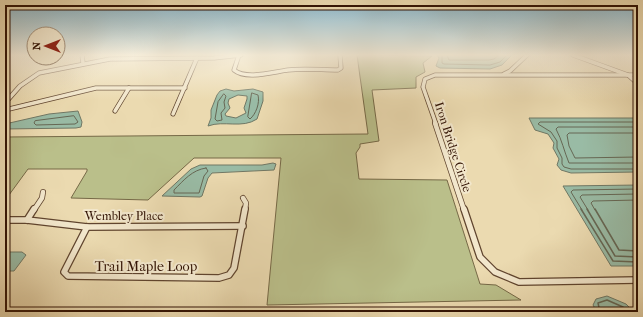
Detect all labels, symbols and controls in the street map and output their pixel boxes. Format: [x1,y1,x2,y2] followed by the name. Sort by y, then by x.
[26,26,66,66] north arrow
[30,41,43,50] text: N
[432,100,474,194] street label: Iron Bridge Circle
[84,209,163,223] street label: Wembley Place
[95,258,198,275] street label: Trail Maple Loop

